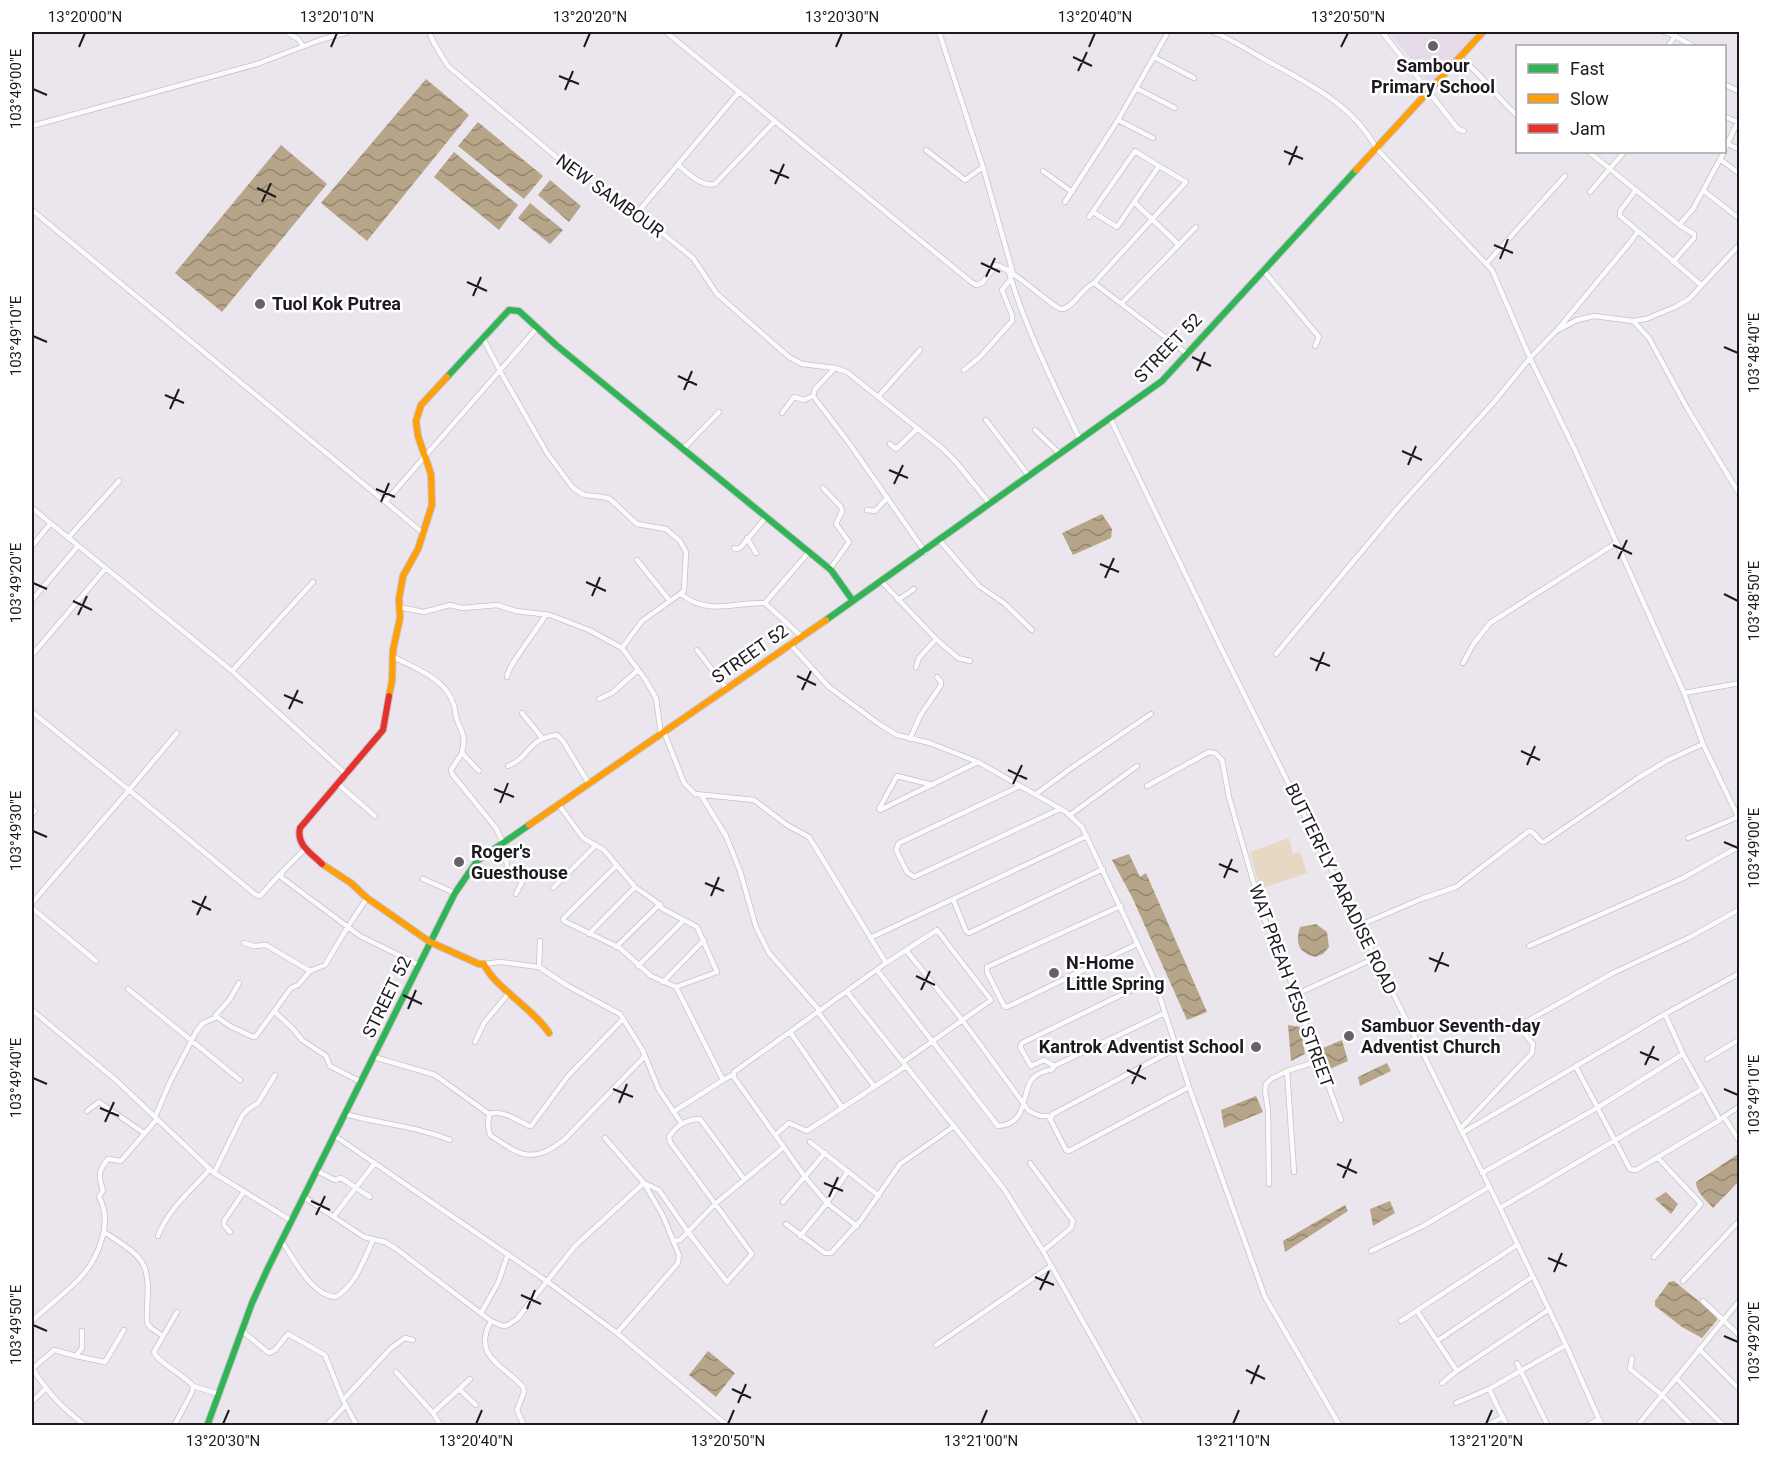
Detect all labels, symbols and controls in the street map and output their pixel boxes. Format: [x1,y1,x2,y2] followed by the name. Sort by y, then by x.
[48,8,122,26] text: 13°20'00"N
[300,8,374,26] text: 13°20'10"N
[553,8,627,26] text: 13°20'20"N
[805,8,879,26] text: 13°20'30"N
[1058,8,1132,26] text: 13°20'40"N
[1311,8,1385,26] text: 13°20'50"N
[1426,39,1440,53] marker: Sambour Primary School
[1516,45,1726,153] legend
[7,48,25,129] text: 103°49'00"E
[1371,55,1495,97] place label: Sambour Primary School
[1570,58,1605,79] text: Fast
[1570,88,1609,109] text: Slow
[1570,118,1606,139] text: Jam
[552,149,668,242] street label: NEW SAMBOUR
[272,293,401,314] place label: Tuol Kok Putrea
[7,295,25,376] text: 103°49'10"E
[253,297,267,311] marker: Tuol Kok Putrea
[1129,309,1206,387] street label: STREET 52
[1745,312,1763,393] text: 103°48'40"E
[7,542,25,623] text: 103°49'20"E
[1745,560,1763,641] text: 103°48'50"E
[708,620,792,688] street label: STREET 52
[1281,780,1402,998] street label: BUTTERFLY PARADISE ROAD
[7,790,25,871] text: 103°49'30"E
[1745,807,1763,888] text: 103°49'00"E
[471,841,568,883] place label: Roger's Guesthouse
[452,855,466,869] marker: Roger's Guesthouse
[1245,881,1338,1090] street label: WAT PREAH YESU STREET
[1066,952,1165,994] place label: N-Home Little Spring
[358,953,415,1041] street label: STREET 52
[1047,966,1061,980] marker: N-Home Little Spring
[1361,1015,1541,1057] place label: Sambuor Seventh-day Adventist Church
[1342,1029,1356,1043] marker: Sambuor Seventh-day Adventist Church
[1039,1036,1244,1057] place label: Kantrok Adventist School
[7,1037,25,1118] text: 103°49'40"E
[1249,1040,1263,1054] marker: Kantrok Adventist School
[1745,1054,1763,1135] text: 103°49'10"E
[7,1284,25,1365] text: 103°49'50"E
[1745,1301,1763,1382] text: 103°49'20"E
[186,1432,260,1450] text: 13°20'30"N
[439,1432,513,1450] text: 13°20'40"N
[691,1432,765,1450] text: 13°20'50"N
[944,1432,1018,1450] text: 13°21'00"N
[1196,1432,1270,1450] text: 13°21'10"N
[1449,1432,1523,1450] text: 13°21'20"N

